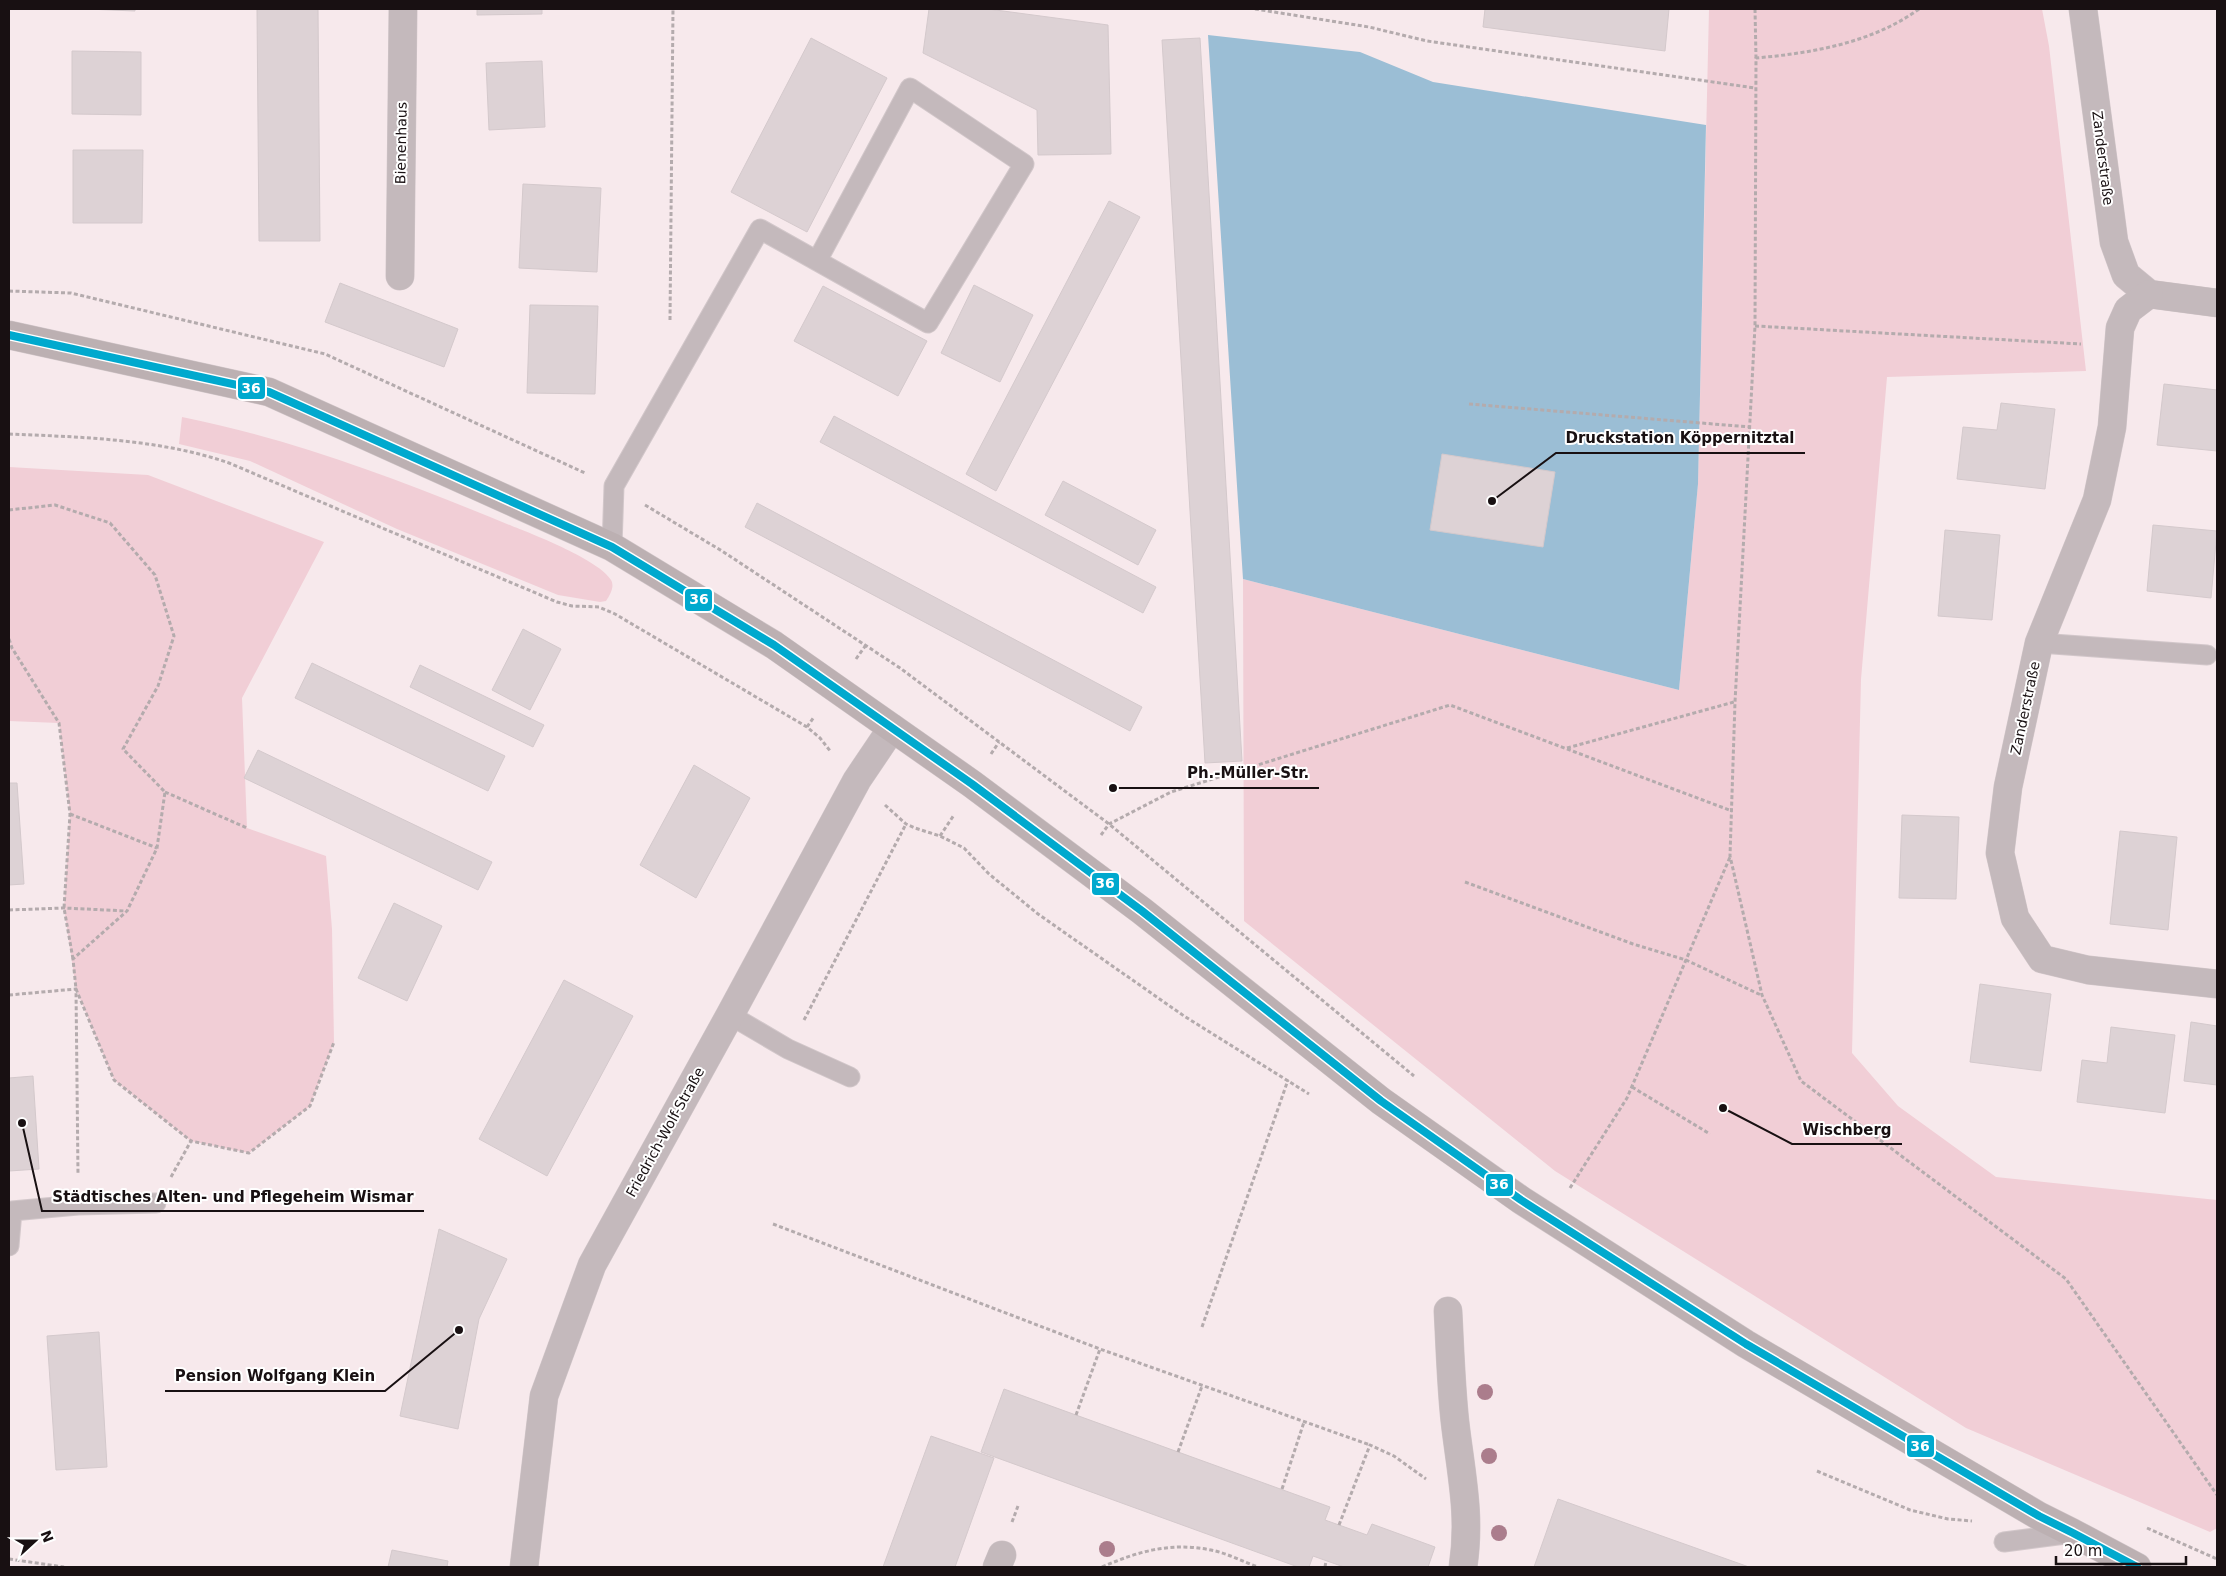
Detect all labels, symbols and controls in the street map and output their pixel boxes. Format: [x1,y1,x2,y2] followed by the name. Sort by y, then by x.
[392,102,410,184] street label: Bienenhaus
[2089,110,2117,206] street label: Zanderstraße
[237,376,266,400] line badge: 36
[241,380,261,396] text: 36
[1556,423,1805,453] callout: Druckstation Köppernitztal
[1566,429,1795,447] text: Druckstation Köppernitztal
[684,588,713,612] line badge: 36
[689,591,709,607] text: 36
[2007,660,2043,756] street label: Zanderstraße
[1177,758,1319,788] callout: Ph.-Müller-Str.
[1187,764,1309,782] text: Ph.-Müller-Str.
[1091,872,1120,896] line badge: 36
[1095,875,1115,891] text: 36
[623,1064,707,1200] street label: Friedrich-Wolf-Straße
[1792,1114,1902,1144] callout: Wischberg
[1802,1121,1892,1139] text: Wischberg
[1485,1173,1514,1197] line badge: 36
[1489,1176,1509,1192] text: 36
[42,1181,424,1211] callout: Städtisches Alten- und Pflegeheim Wismar
[52,1188,414,1206] text: Städtisches Alten- und Pflegeheim Wismar
[165,1361,385,1391] callout: Pension Wolfgang Klein
[175,1367,375,1385] text: Pension Wolfgang Klein
[1906,1434,1935,1458] line badge: 36
[1910,1438,1930,1454] text: 36
[10,1516,60,1566] north arrow
[38,1528,57,1545] text: N
[2056,1534,2186,1566] scale bar
[2064,1542,2102,1560] text: 20 m

